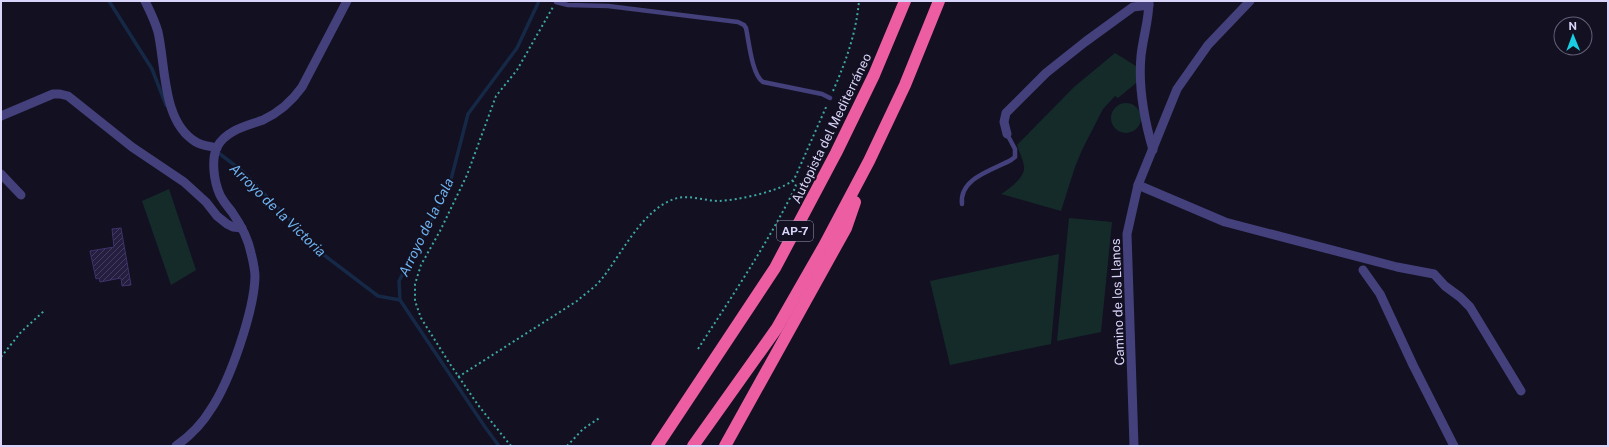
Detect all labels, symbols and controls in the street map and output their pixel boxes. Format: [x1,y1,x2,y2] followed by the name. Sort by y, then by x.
[1553,16,1593,56] north arrow
[1568,20,1577,32] text: N
[789,51,874,206] street label: Autopista del Mediterráneo
[227,160,329,260] water label: Arroyo de la Victoria
[395,175,457,279] water label: Arroyo de la Cala
[777,221,813,241] road number: AP-7
[1108,238,1127,366] street label: Camino de los Llanos

